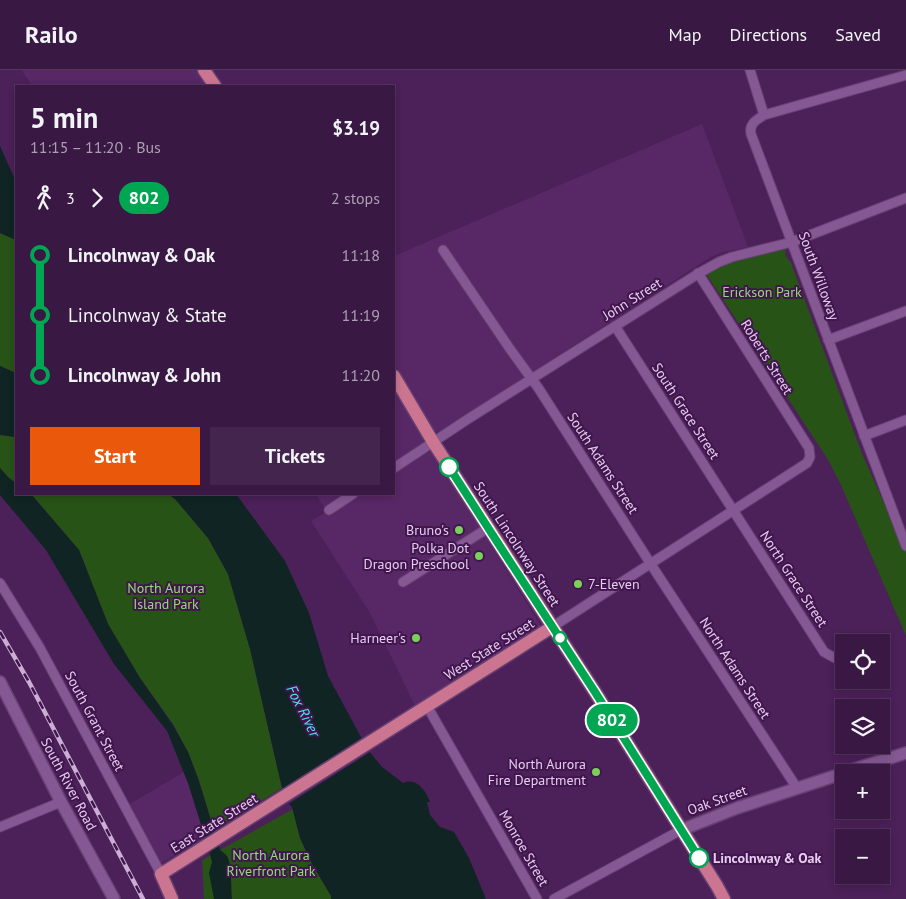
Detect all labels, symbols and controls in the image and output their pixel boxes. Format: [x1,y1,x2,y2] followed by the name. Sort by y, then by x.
[25,19,78,50] text: Railo
[669,23,701,46] text: Map
[729,23,807,46] text: Directions
[835,23,881,46] text: Saved
[30,99,98,136] text: 5 min
[332,116,380,140] text: $3.19
[30,137,161,157] text: 11:15 – 11:20 · Bus
[30,184,58,212] icon: walk
[83,184,111,212] icon: forward
[129,186,159,209] text: 802
[66,188,75,208] text: 3
[331,188,380,208] text: 2 stops
[795,229,844,323] street label: South Willoway
[68,243,215,267] text: Lincolnway & Oak
[342,245,380,265] text: 11:18
[598,274,665,325] street label: John Street
[722,283,802,301] park label: Erickson Park
[68,303,227,327] text: Lincolnway & State
[342,305,380,325] text: 11:19
[737,316,797,398] street label: Roberts Street
[648,359,724,463] street label: South Grace Street
[68,363,221,387] text: Lincolnway & John
[342,365,380,385] text: 11:20
[563,409,643,517] street label: South Adams Street
[30,427,200,485] button: Start
[210,427,380,485] button: Tickets
[439,457,459,477] unlabelled marker
[470,478,564,610] street label: South Lincolnway Street
[406,521,449,539] place label: Bruno's
[453,524,465,536] marker: Bruno's
[756,527,832,631] street label: North Grace Street
[364,539,469,573] place label: Polka Dot Dragon Preschool
[473,550,485,562] marker: Polka Dot Dragon Preschool
[588,575,640,593] place label: 7-Eleven
[572,578,584,590] marker: 7-Eleven
[127,579,205,613] park label: North Aurora Island Park
[441,614,538,684] street label: West State Street
[696,614,775,722] street label: North Adams Street
[350,629,406,647] place label: Harneer's
[553,631,567,645] unlabelled marker
[410,632,422,644] marker: Harneer's
[835,634,890,884] map controls
[835,634,890,689] button: locate
[61,668,129,774] street label: South Grant Street
[282,682,325,741] water label: Fox River
[835,699,890,754] button: layers
[583,704,641,736] line badge: 802
[597,708,627,731] text: 802
[37,734,101,834] street label: South River Road
[488,755,586,789] place label: North Aurora Fire Department
[835,764,890,819] button: +
[590,766,602,778] marker: North Aurora Fire Department
[685,781,750,819] street label: Oak Street
[167,789,261,857] street label: East State Street
[495,807,553,890] street label: Monroe Street
[835,829,890,884] button: −
[226,846,316,880] park label: North Aurora Riverfront Park
[689,848,709,868] marker: Lincolnway & Oak
[713,849,822,867] place label: Lincolnway & Oak

